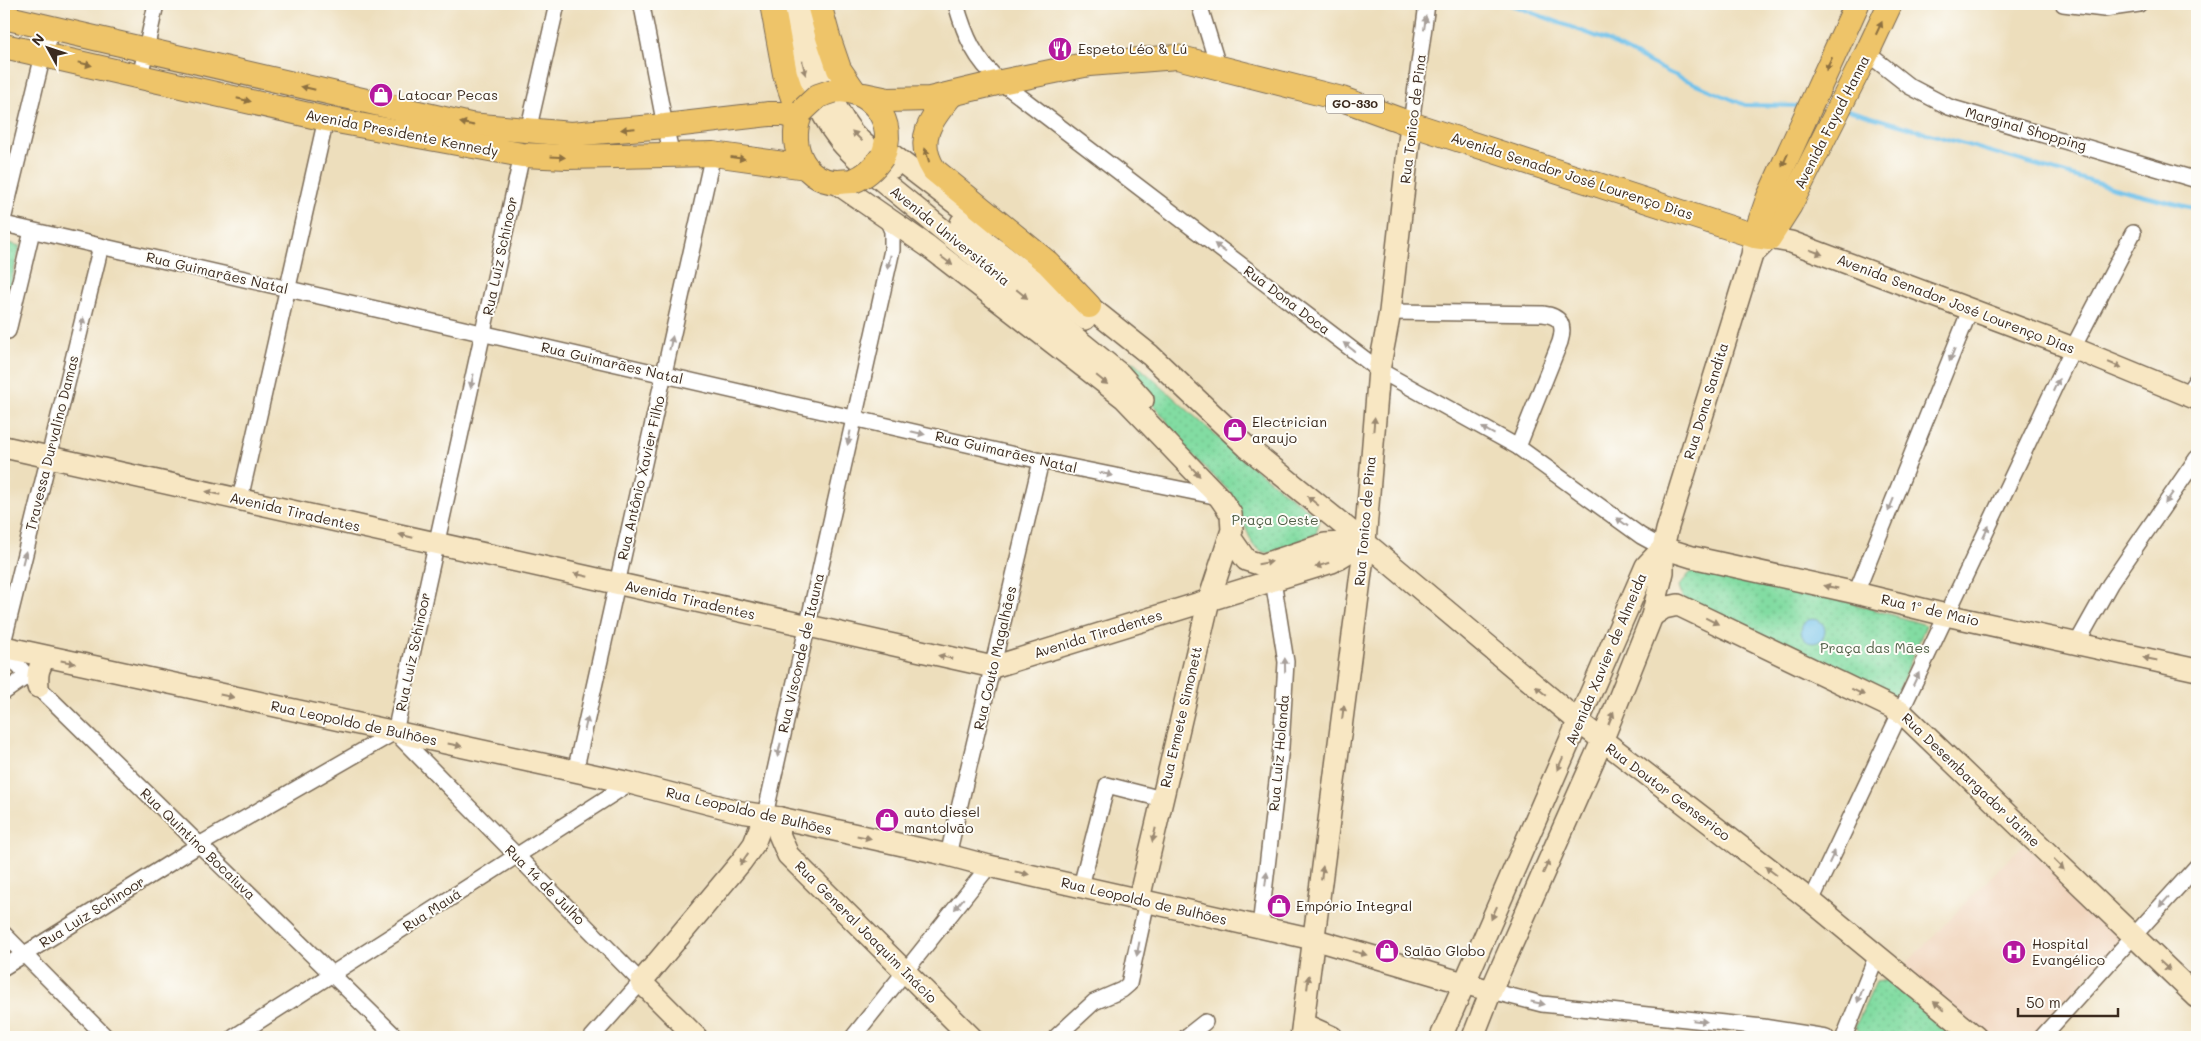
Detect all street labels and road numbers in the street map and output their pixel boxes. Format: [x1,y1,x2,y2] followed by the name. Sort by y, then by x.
[1790,52,1873,192] street label: Avenida Fayad Hanna
[1395,53,1430,185] street label: Rua Tonico de Pina
[1326,95,1384,114] road number: GO-330
[1963,102,2089,155] street label: Marginal Shopping
[304,104,500,161] street label: Avenida Presidente Kennedy
[1449,127,1696,224] street label: Avenida Senador José Lourenço Dias
[886,181,1014,290] street label: Avenida Universitária
[478,195,521,317] street label: Rua Luiz Schinoor
[144,247,290,298] street label: Rua Guimarães Natal
[1835,249,2078,358] street label: Avenida Senador José Lourenço Dias
[1240,261,1334,338] street label: Rua Dona Doca
[539,337,685,388] street label: Rua Guimarães Natal
[1679,340,1732,462] street label: Rua Dona Sandita
[20,353,83,533] street label: Travessa Durvalino Damas
[612,394,669,562] street label: Rua Antônio Xavier Filho
[933,426,1079,477] street label: Rua Guimarães Natal
[1349,455,1380,587] street label: Rua Tonico de Pina
[228,487,362,536] street label: Avenida Tiradentes
[1561,570,1650,748] street label: Avenida Xavier de Almeida
[773,571,828,735] street label: Rua Visconde de Itauna
[623,575,757,624] street label: Avenida Tiradentes
[969,584,1020,732] street label: Rua Couto Magalhães
[1879,589,1981,630] street label: Rua 1º de Maio
[391,591,434,713] street label: Rua Luiz Schinoor
[1031,605,1164,662] street label: Avenida Tiradentes
[1155,644,1206,789] street label: Rua Ermete Simonett
[1264,694,1293,812] street label: Rua Luiz Holanda
[269,696,439,749] street label: Rua Leopoldo de Bulhões
[1898,708,2045,851] street label: Rua Desembargador Jaime
[1602,738,1735,845] street label: Rua Doutor Genserico
[664,782,834,839] street label: Rua Leopoldo de Bulhões
[137,784,260,904] street label: Rua Quintino Bocaiuva
[501,840,590,929] street label: Rua 14 de Julho
[791,856,942,1007] street label: Rua General Joaquim Inácio
[35,871,148,952] street label: Rua Luiz Schinoor
[1059,872,1229,929] street label: Rua Leopoldo de Bulhões
[399,884,465,936] street label: Rua Mauá

